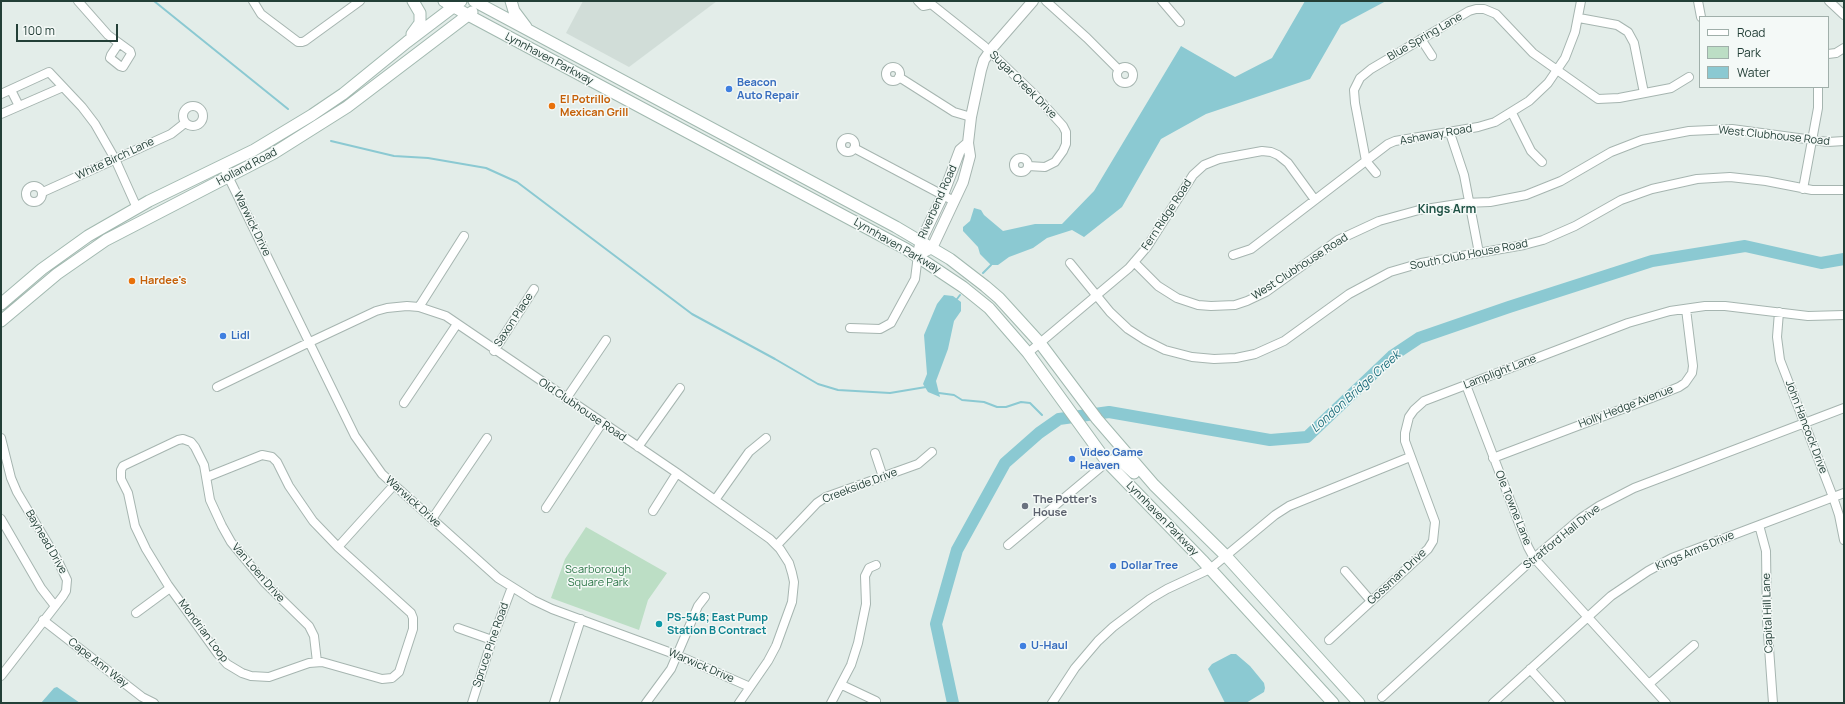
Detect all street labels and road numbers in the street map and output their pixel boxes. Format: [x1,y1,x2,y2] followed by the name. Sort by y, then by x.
[1385,10,1465,64] street label: Blue Spring Lane
[502,30,596,88] street label: Lynnhaven Parkway
[986,48,1060,122] street label: Sugar Creek Drive
[1399,122,1473,148] street label: Ashaway Road
[1718,124,1830,148] street label: West Clubhouse Road
[74,135,156,183] street label: White Birch Lane
[215,146,279,188] street label: Holland Road
[916,163,960,241] street label: Riverbend Road
[1139,177,1195,253] street label: Fern Ridge Road
[231,189,273,259] street label: Warwick Drive
[851,216,943,276] street label: Lynnhaven Parkway
[1249,231,1351,303] street label: West Clubhouse Road
[1409,237,1529,273] street label: South Club House Road
[492,291,536,349] street label: Saxon Place
[1462,352,1538,392] street label: Lamplight Lane
[536,376,628,444] street label: Old Clubhouse Road
[1782,378,1830,476] street label: John Hancock Drive
[1577,383,1675,431] street label: Holly Hedge Avenue
[821,466,899,506] street label: Creekside Drive
[1492,469,1534,547] street label: Ole Towne Lane
[382,474,444,530] street label: Warwick Drive
[1123,479,1201,559] street label: Lynnhaven Parkway
[1521,502,1603,572] street label: Stratford Hall Drive
[22,508,70,576] street label: Bayhead Drive
[1654,528,1736,574] street label: Kings Arms Drive
[229,541,287,605] street label: Van Loen Drive
[1365,546,1429,608] street label: Gossman Drive
[1760,573,1776,653] street label: Capital Hill Lane
[175,597,231,665] street label: Mondrian Loop
[470,601,512,689] street label: Spruce Pine Road
[65,635,131,691] street label: Cape Ann Way
[666,646,736,686] street label: Warwick Drive

